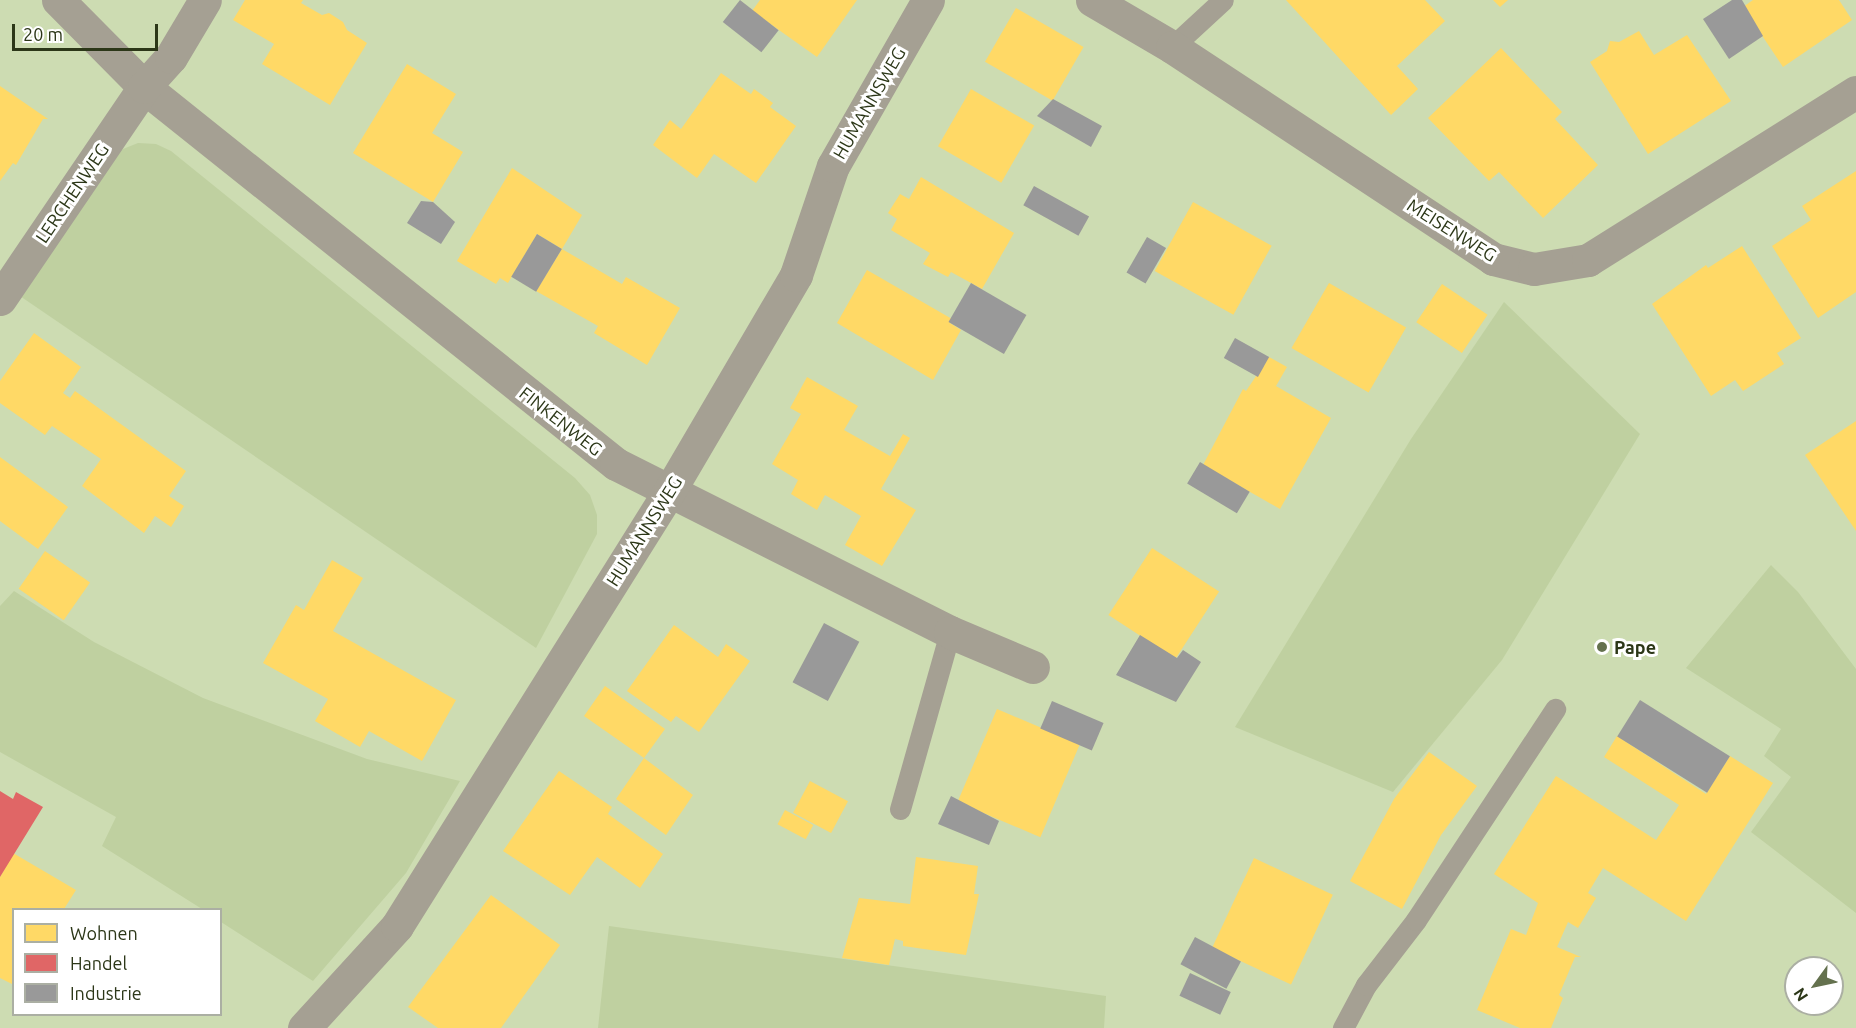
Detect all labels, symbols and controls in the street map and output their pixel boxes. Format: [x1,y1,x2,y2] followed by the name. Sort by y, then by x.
[15,12,160,50] scale bar
[23,24,63,44] text: 20 m
[828,43,910,163] street label: HUMANNSWEG
[31,139,113,247] street label: LERCHENWEG
[1403,194,1501,266] street label: MEISENWEG
[515,382,607,460] street label: FINKENWEG
[602,472,686,590] street label: HUMANNSWEG
[1614,636,1656,658] place label: Pape
[1595,640,1609,654] marker: Pape
[12,908,222,1016] legend
[70,923,138,943] text: Wohnen
[70,953,127,973] text: Handel
[1784,956,1844,1016] north arrow
[70,983,142,1003] text: Industrie
[1790,985,1811,1005] text: N

